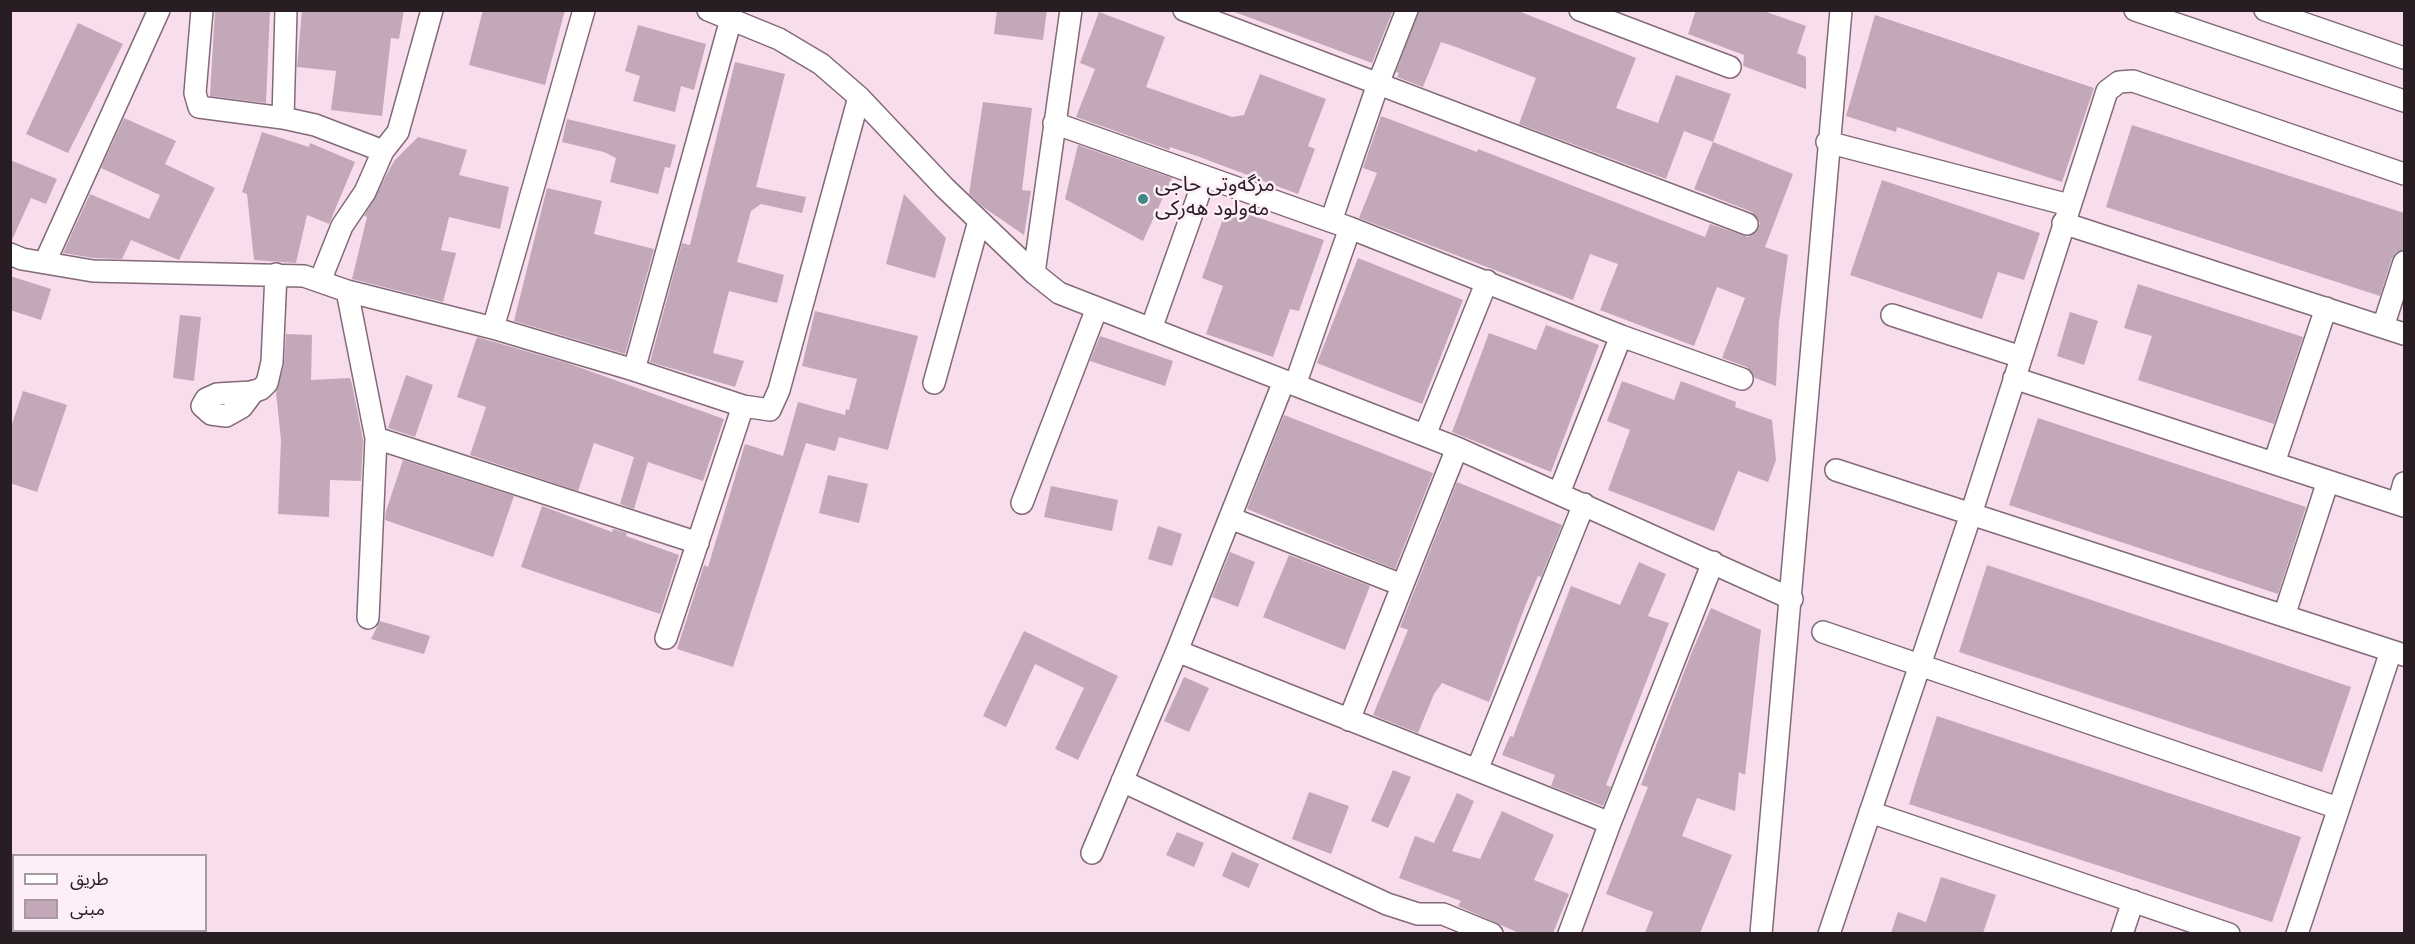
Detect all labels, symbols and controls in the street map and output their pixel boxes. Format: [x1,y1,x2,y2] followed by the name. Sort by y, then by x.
[1155,174,1275,224] place label: مزگەوتی حاجی مەولود هەرکی
[1136,192,1150,206] marker: مزگەوتی حاجی مەولود هەرکی
[12,854,207,932] legend
[70,869,109,892] text: طريق
[70,899,105,922] text: مبنى

